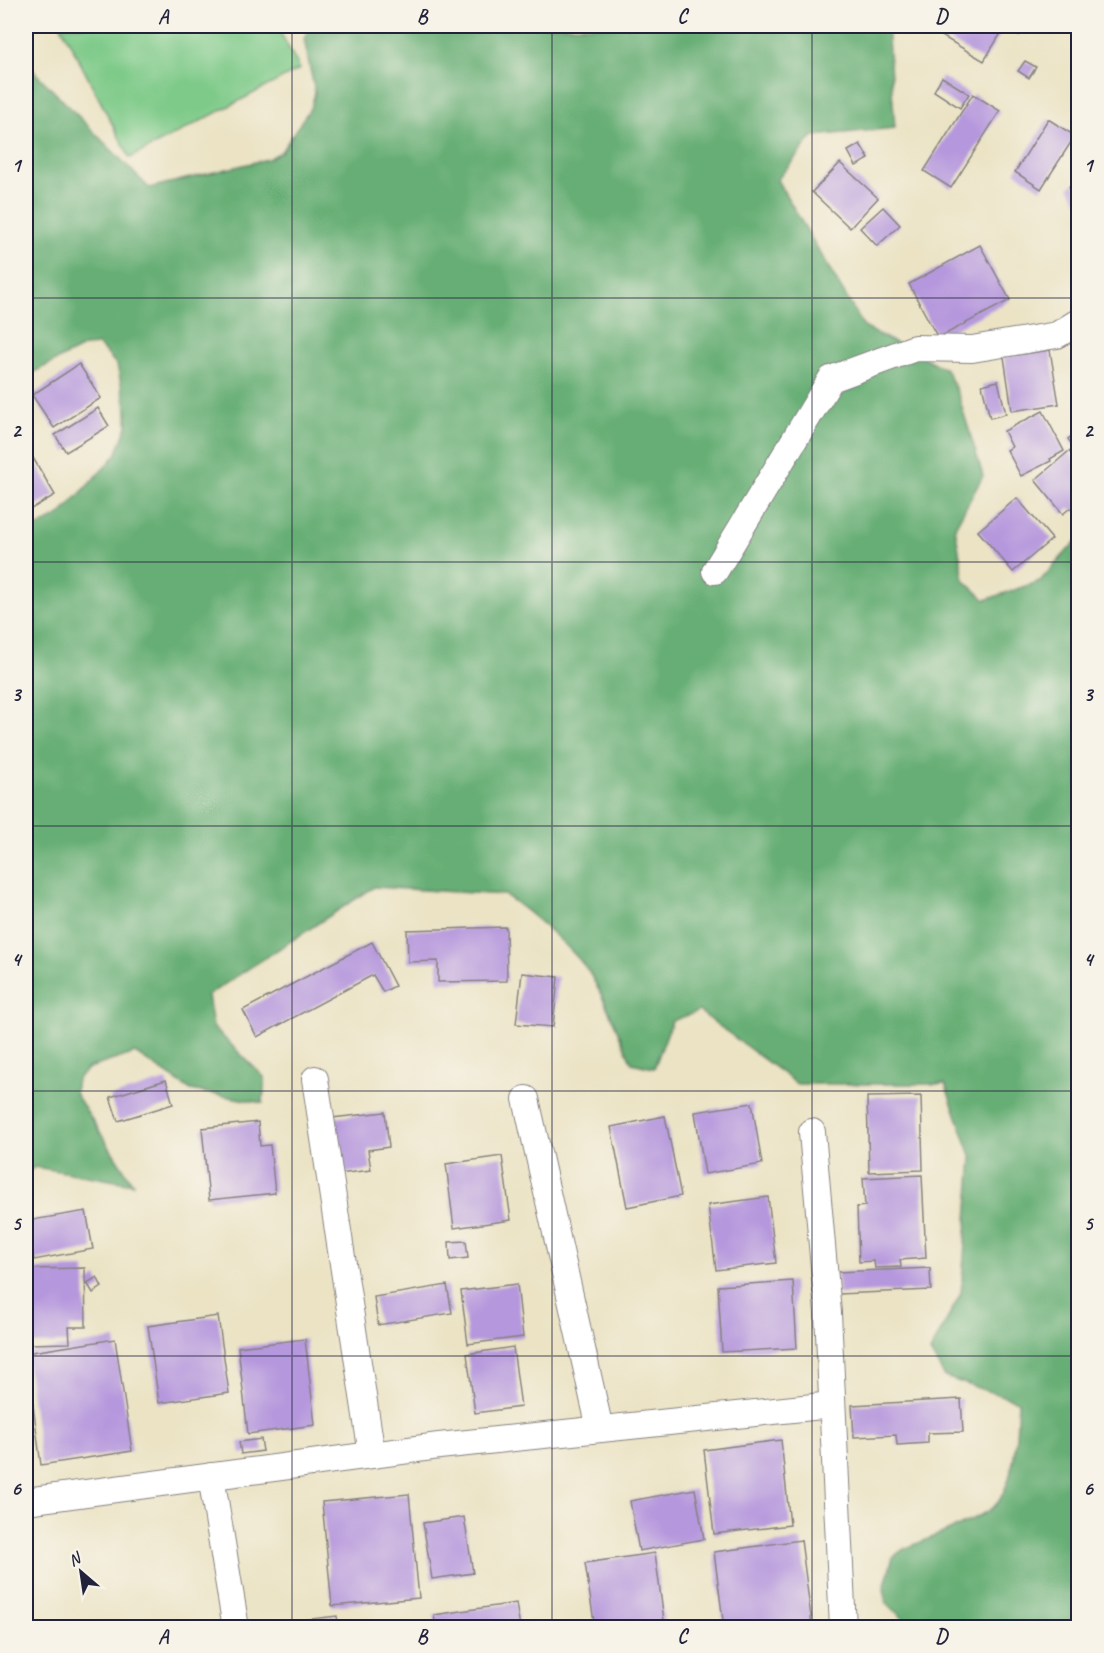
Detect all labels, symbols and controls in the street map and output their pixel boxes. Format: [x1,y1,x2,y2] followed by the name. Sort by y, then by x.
[158,4,170,29] text: A
[417,4,429,29] text: B
[677,4,689,29] text: C
[935,4,949,29] text: D
[12,153,23,178] text: 1
[1084,153,1095,178] text: 1
[12,418,23,443] text: 2
[1084,418,1095,443] text: 2
[12,682,23,707] text: 3
[1084,682,1095,707] text: 3
[12,947,24,972] text: 4
[1084,947,1096,972] text: 4
[12,1211,23,1236] text: 5
[1084,1211,1095,1236] text: 5
[11,1476,22,1501] text: 6
[1083,1476,1094,1501] text: 6
[51,1542,111,1602] north arrow
[65,1547,86,1571] text: N
[158,1624,170,1649] text: A
[417,1624,429,1649] text: B
[677,1624,689,1649] text: C
[935,1624,949,1649] text: D

